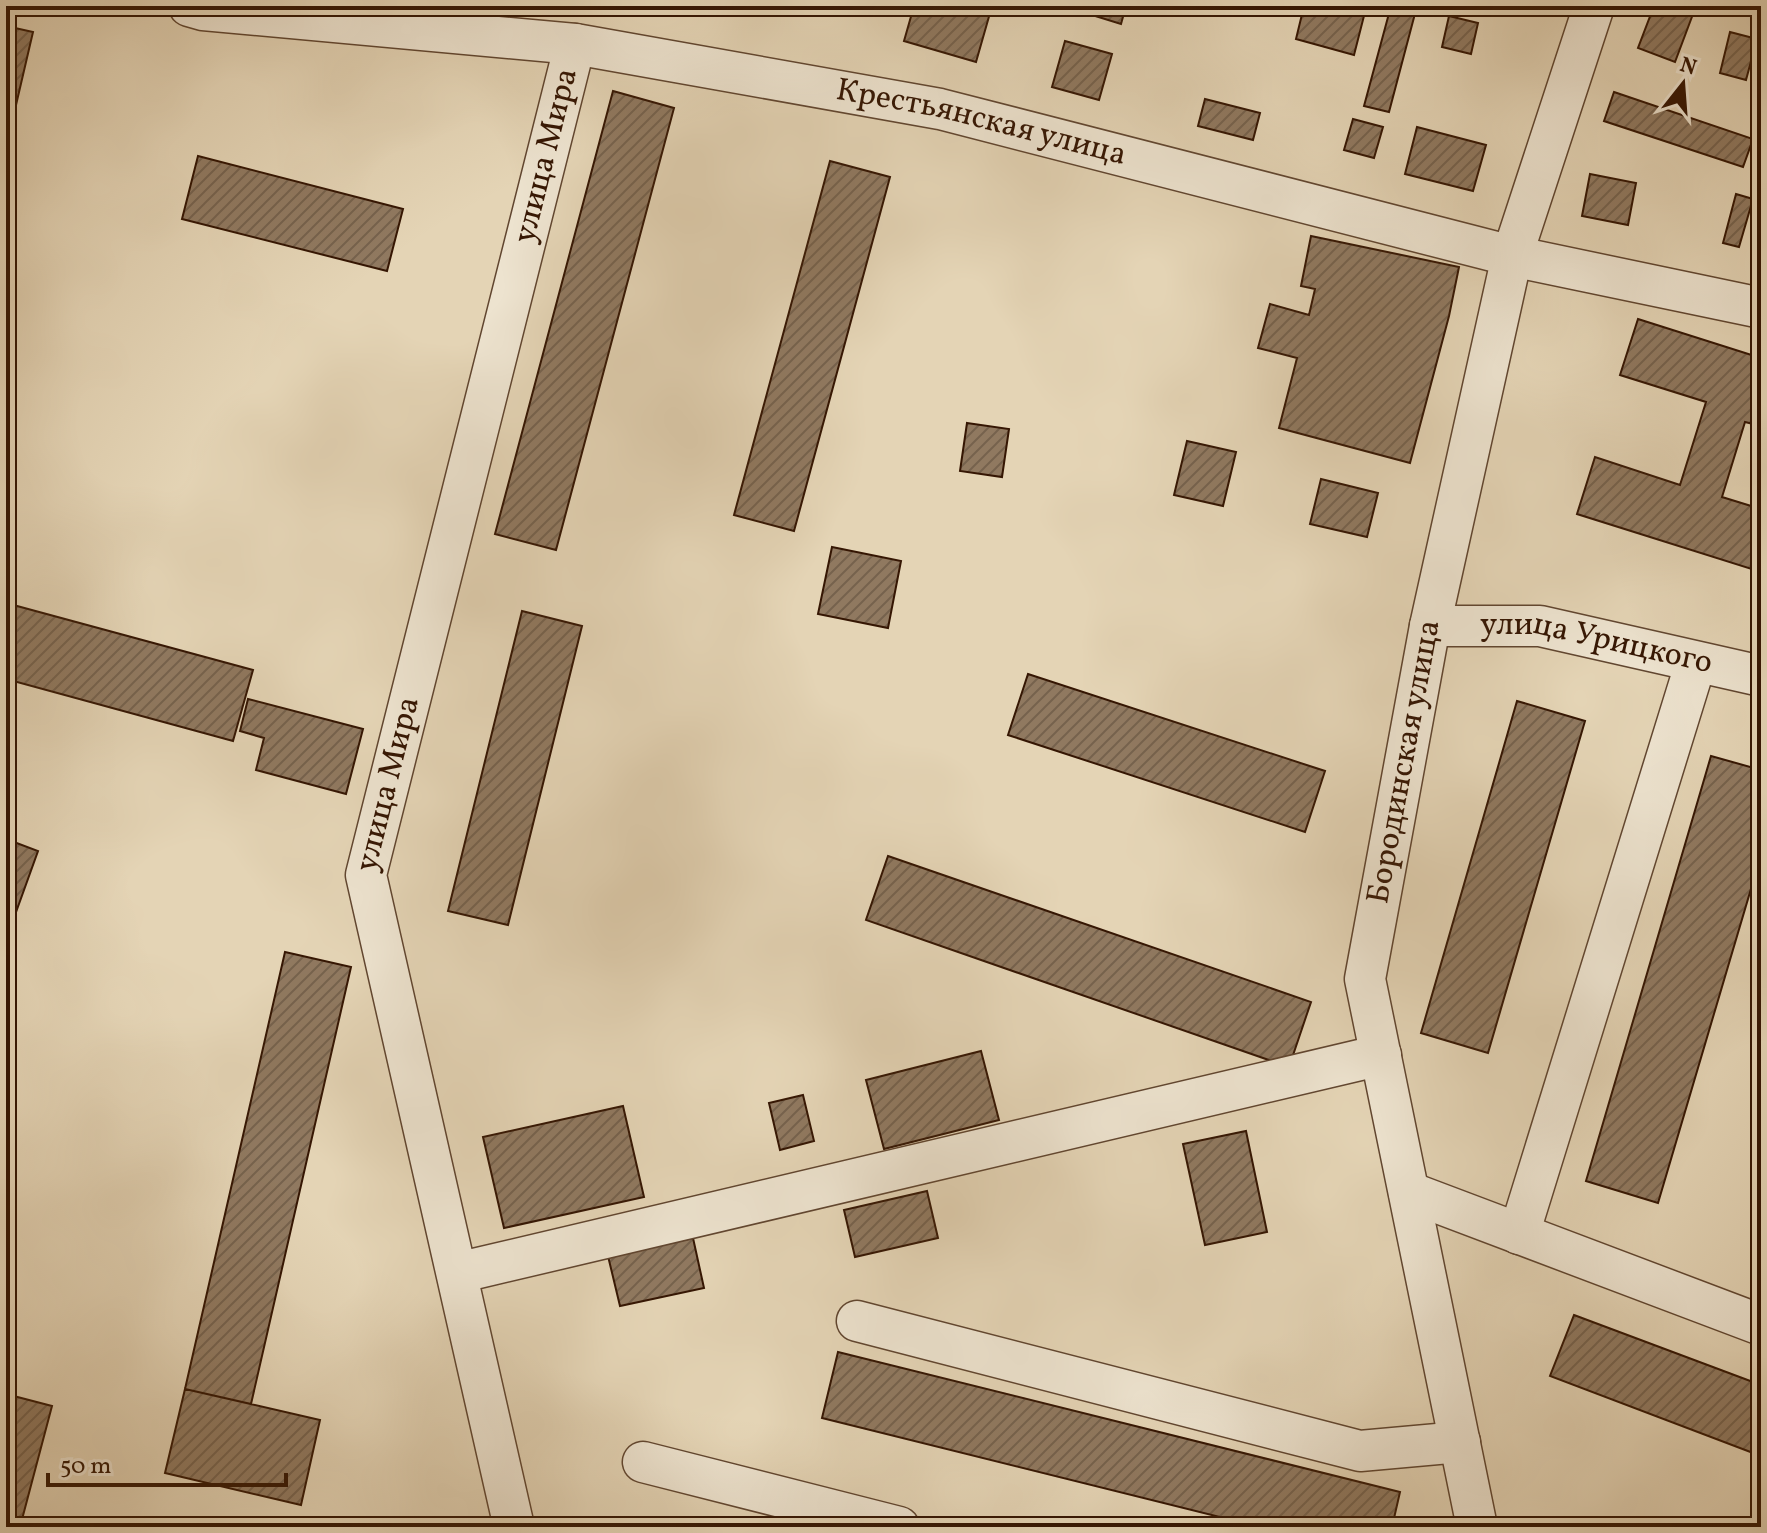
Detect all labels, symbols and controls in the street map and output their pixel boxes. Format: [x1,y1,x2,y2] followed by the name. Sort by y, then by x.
[1643,44,1723,124] north arrow
[1676,50,1700,84] text: N
[504,64,590,248] street label: улица Мира
[833,69,1131,178] street label: Крестьянская улица
[1480,603,1717,686] street label: улица Урицкого
[1357,616,1453,907] street label: Бородинская улица
[346,692,432,877] street label: улица Мира
[48,1437,286,1487] scale bar
[60,1450,112,1484] text: 50 m

